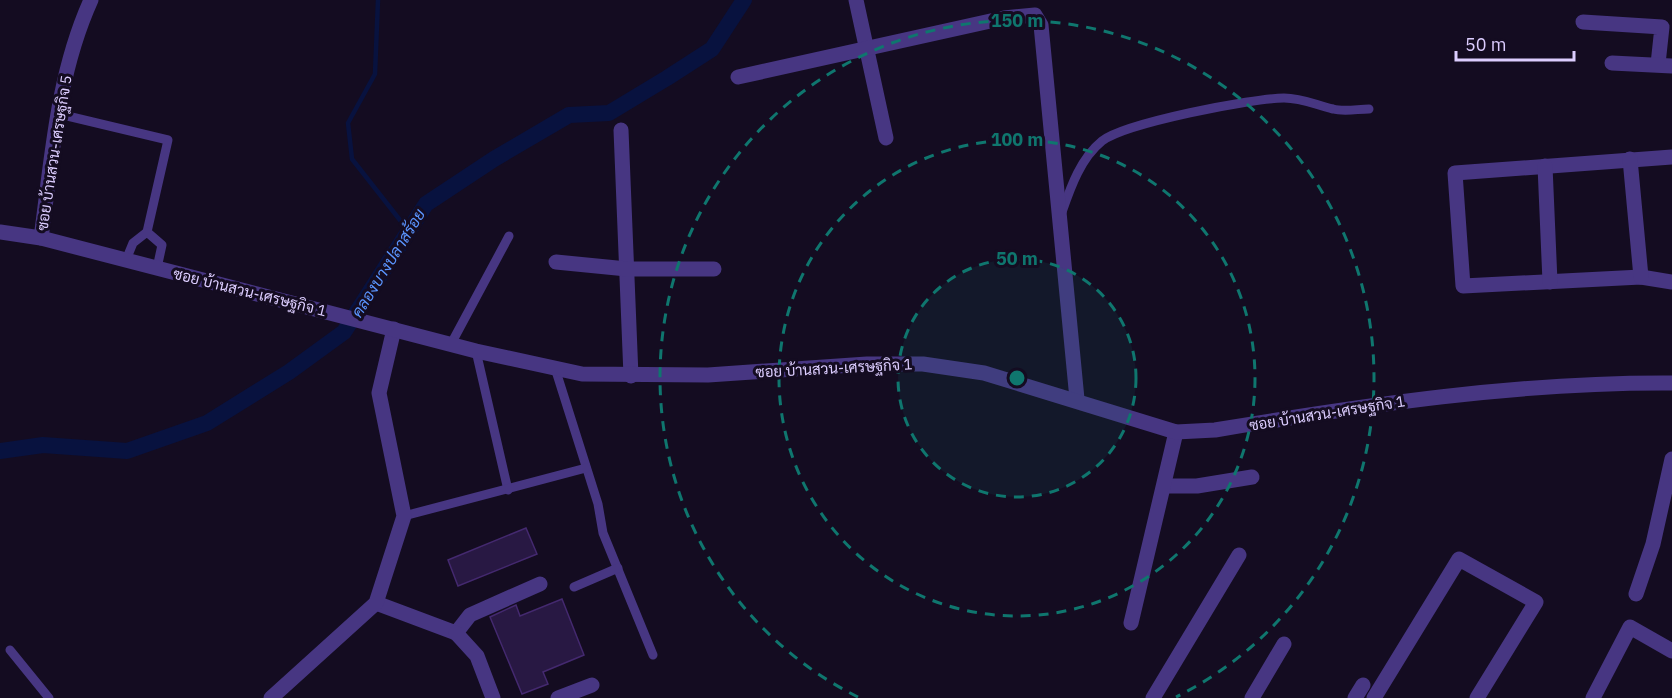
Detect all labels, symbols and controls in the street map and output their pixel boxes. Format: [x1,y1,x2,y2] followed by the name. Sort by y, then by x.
[991,9,1043,32] text: 150 m
[1456,24,1574,62] scale bar
[1465,33,1507,56] text: 50 m
[32,74,77,232] street label: ซอย บ้านสวน-เศรษฐกิจ 5
[991,128,1043,151] text: 100 m
[346,205,429,321] water label: คลองบางปลาสร้อย
[996,247,1038,270] text: 50 m
[171,264,329,321] street label: ซอย บ้านสวน-เศรษฐกิจ 1
[755,354,913,383] street label: ซอย บ้านสวน-เศรษฐกิจ 1
[1007,368,1027,388] centre of rings
[1248,391,1406,436] street label: ซอย บ้านสวน-เศรษฐกิจ 1

